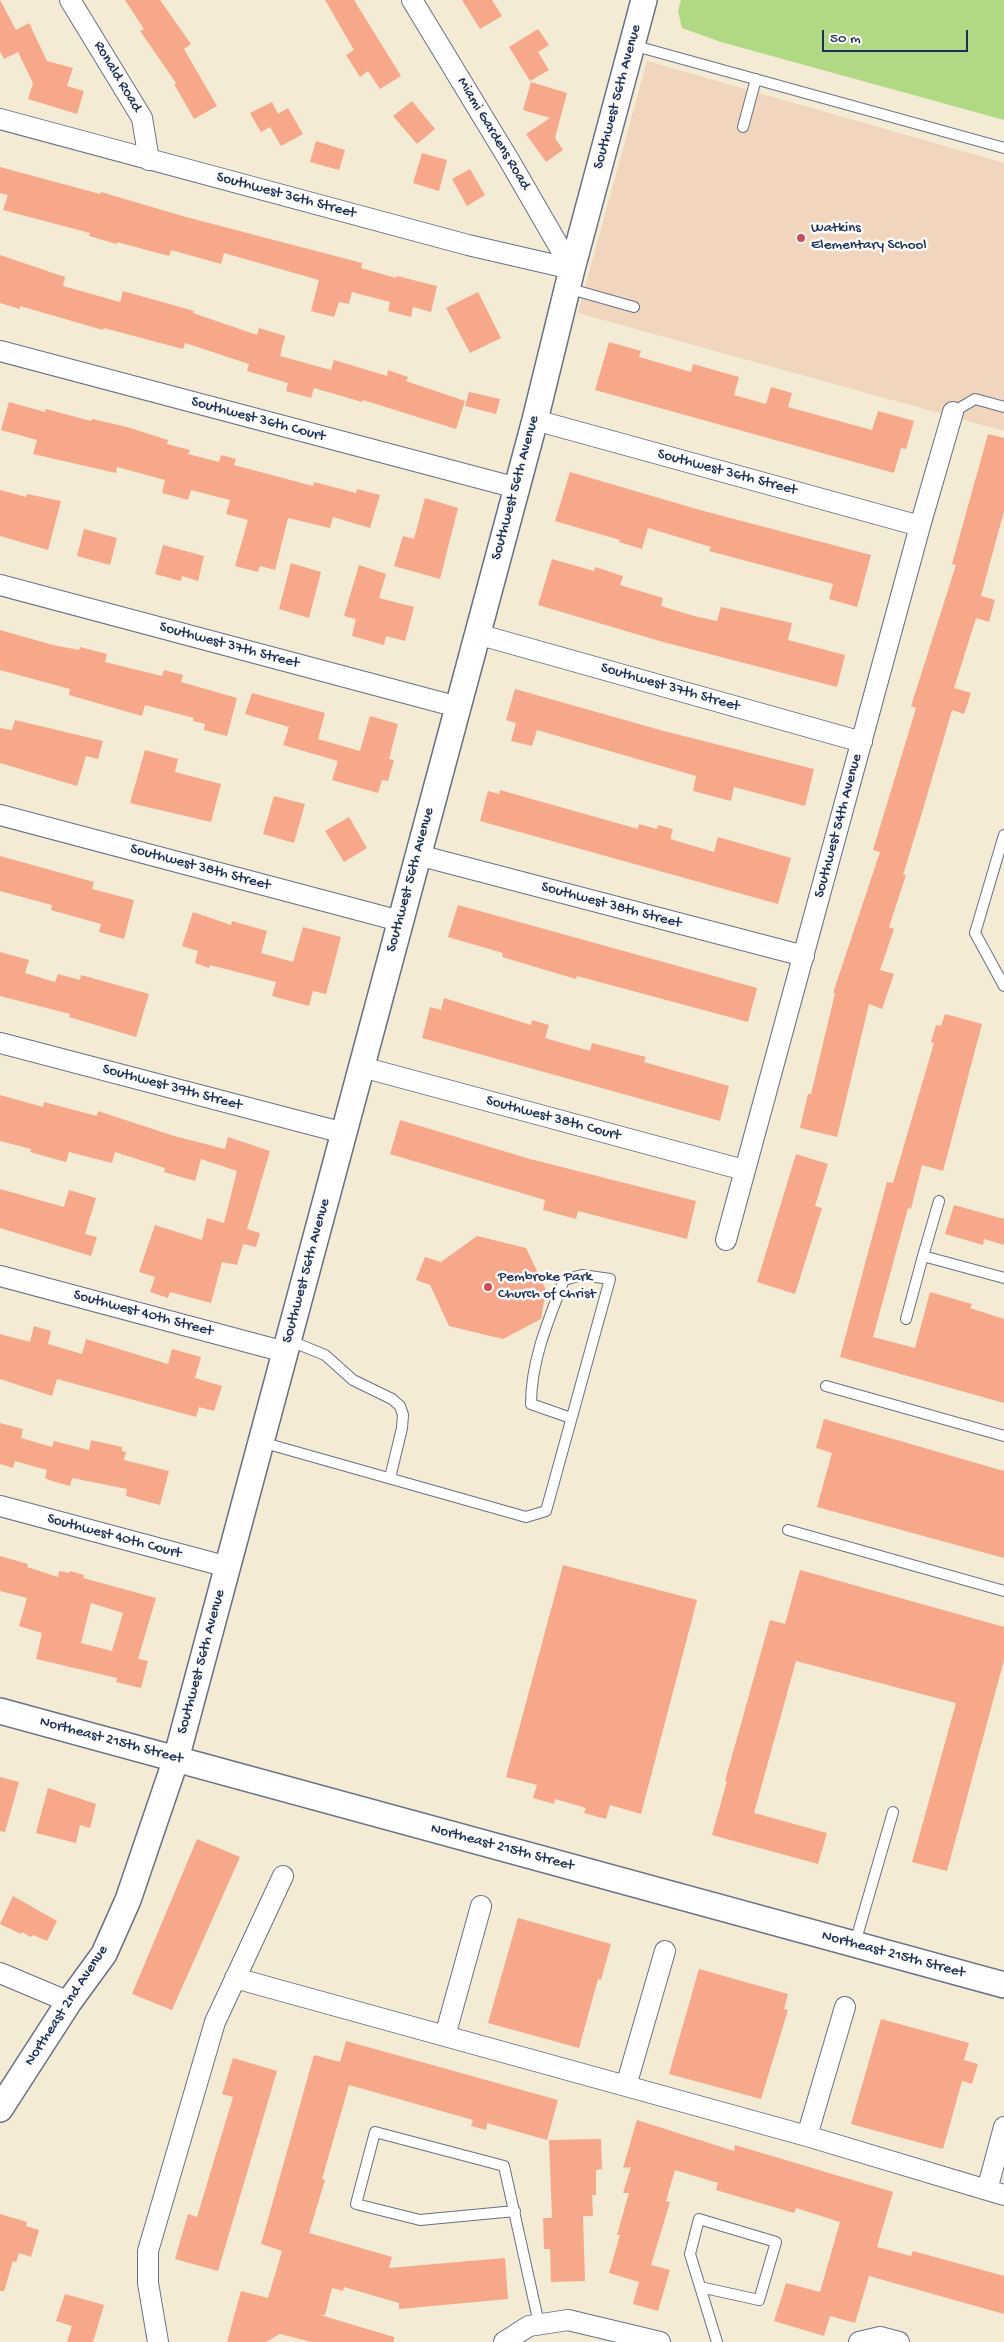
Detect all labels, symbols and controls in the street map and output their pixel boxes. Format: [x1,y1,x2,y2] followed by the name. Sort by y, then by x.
[824,20,970,52] scale bar
[590,23,646,171] street label: Southwest 56th Avenue
[830,30,861,48] text: 50 m
[89,38,145,116] street label: Ronald Road
[452,74,534,194] street label: Miami Gardens Road
[214,169,358,223] street label: Southwest 36th Street
[811,220,927,255] place label: Watkins Elementary School
[795,232,807,244] marker: Watkins Elementary School
[189,393,327,447] street label: Southwest 36th Court
[488,414,544,562] street label: Southwest 56th Avenue
[655,446,799,500] street label: Southwest 36th Street
[157,619,301,673] street label: Southwest 37th Street
[598,660,742,716] street label: Southwest 37th Street
[811,752,867,900] street label: Southwest 54th Avenue
[383,806,439,954] street label: Southwest 56th Avenue
[128,841,272,895] street label: Southwest 38th Street
[539,879,683,933] street label: Southwest 38th Street
[100,1061,244,1115] street label: Southwest 39th Street
[484,1092,622,1146] street label: Southwest 38th Court
[279,1197,335,1345] street label: Southwest 56th Avenue
[498,1269,596,1304] place label: Pembroke Park Church of Christ
[482,1281,494,1293] marker: Pembroke Park Church of Christ
[71,1287,215,1341] street label: Southwest 40th Street
[45,1510,183,1564] street label: Southwest 40th Court
[174,1588,230,1736] street label: Southwest 56th Avenue
[37,1713,185,1769] street label: Northeast 215th Street
[428,1820,576,1876] street label: Northeast 215th Street
[819,1927,967,1983] street label: Northeast 215th Street
[21,1942,113,2070] street label: Northeast 2nd Avenue

